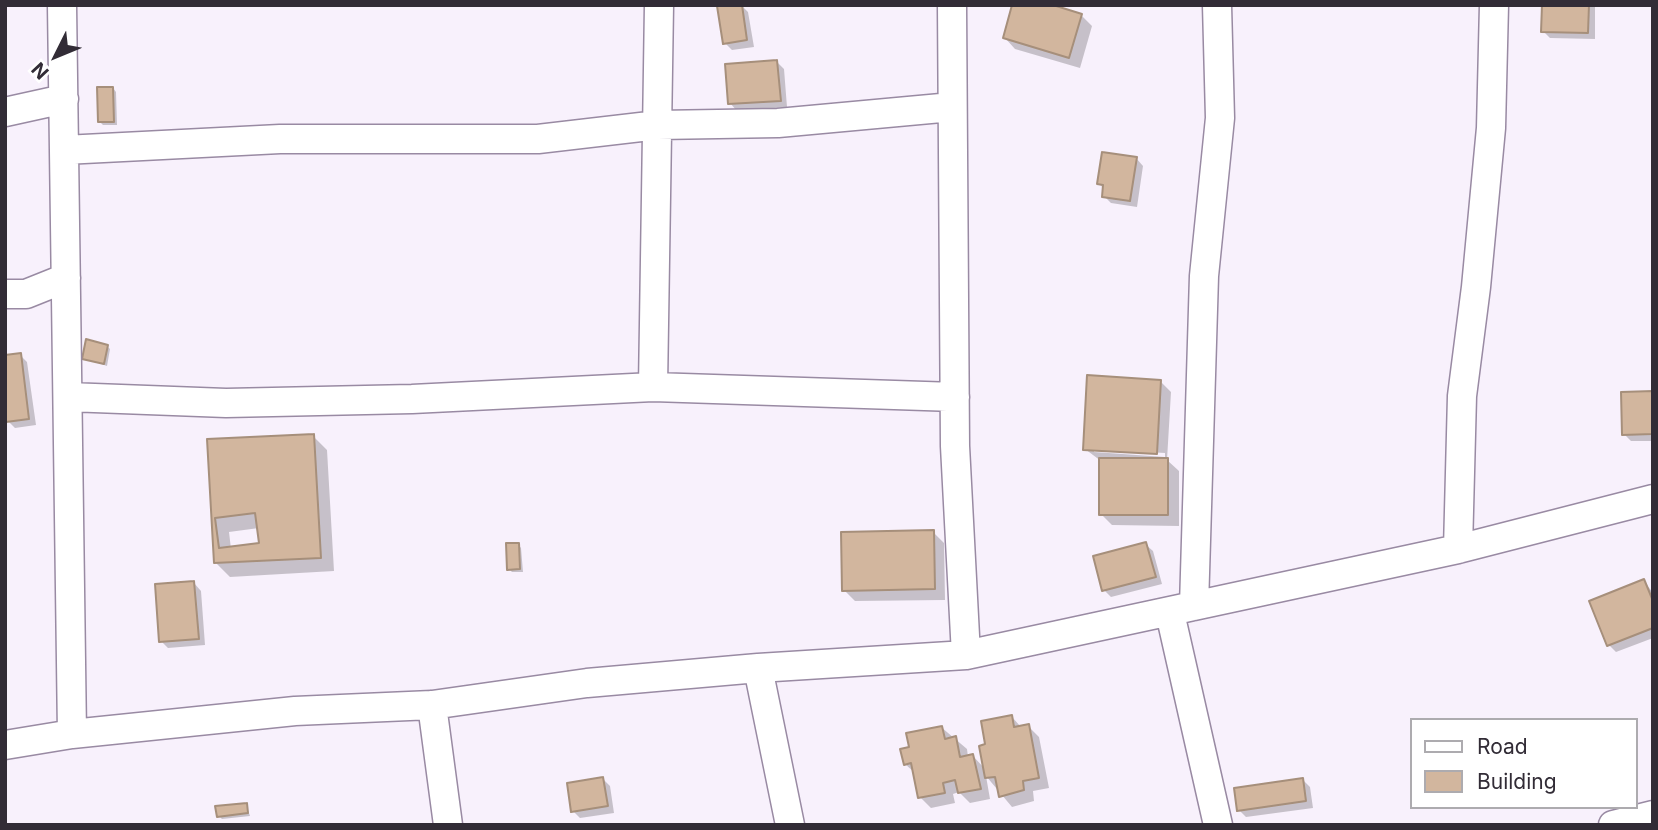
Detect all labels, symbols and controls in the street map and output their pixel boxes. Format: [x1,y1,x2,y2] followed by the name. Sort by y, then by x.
[21,21,91,91] north arrow
[27,58,54,84] text: N
[1410,718,1637,809] legend
[1477,734,1528,759] text: Road
[1477,769,1557,794] text: Building

